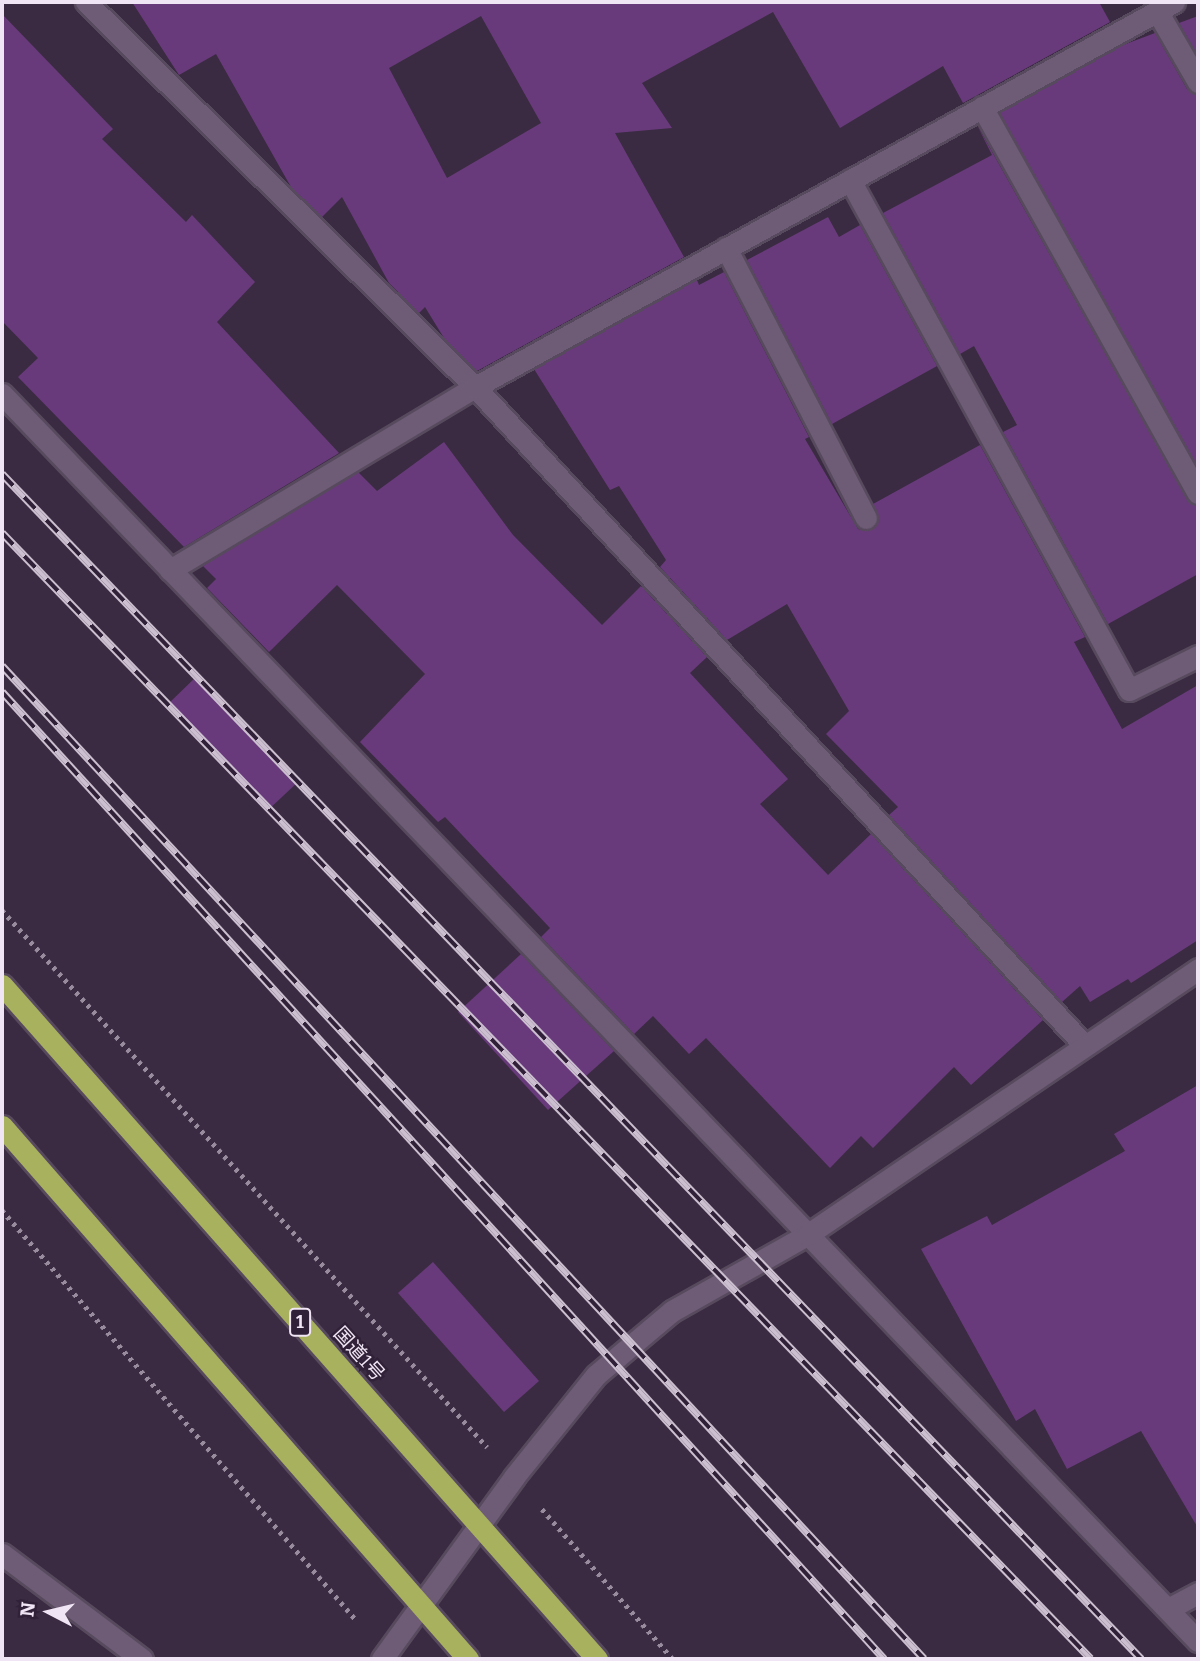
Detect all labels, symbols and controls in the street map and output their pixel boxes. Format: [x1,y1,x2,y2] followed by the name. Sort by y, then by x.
[288,1308,312,1336] road number: 1
[329,1322,389,1386] street label: 国道1号
[14,1577,84,1647] north arrow
[15,1601,40,1618] text: N

